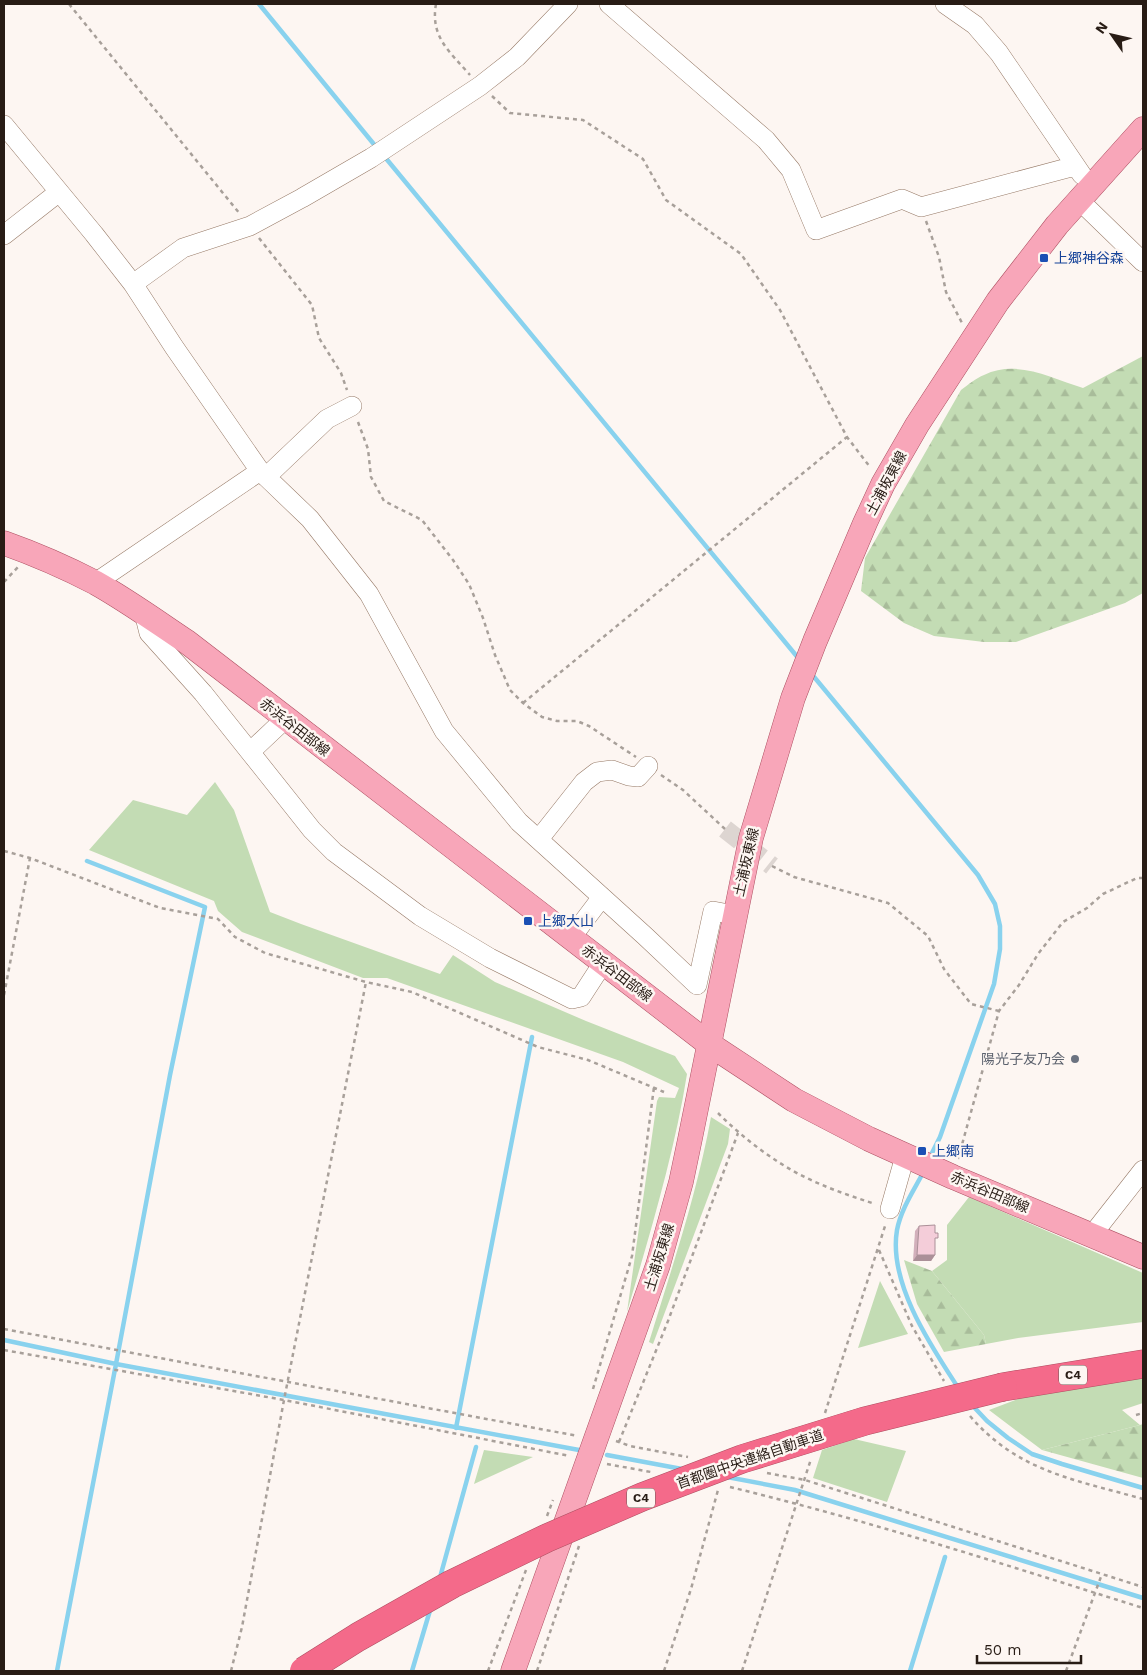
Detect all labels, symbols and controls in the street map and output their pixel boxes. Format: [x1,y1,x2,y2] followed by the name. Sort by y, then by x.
[1087,10,1137,60] north arrow
[1092,19,1111,37] text: N
[1054,250,1124,266] place label: 上郷神谷森
[1038,252,1050,264] marker: 上郷神谷森
[863,448,909,518] street label: 土浦坂東線
[257,695,333,759] street label: 赤浜谷田部線
[730,826,762,898] street label: 土浦坂東線
[538,913,594,929] place label: 上郷大山
[522,915,534,927] marker: 上郷大山
[579,941,655,1005] street label: 赤浜谷田部線
[981,1051,1065,1067] place label: 陽光子友乃会
[1069,1053,1081,1065] marker: 陽光子友乃会
[932,1143,974,1159] place label: 上郷南
[916,1145,928,1157] marker: 上郷南
[948,1168,1032,1216] street label: 赤浜谷田部線
[641,1221,677,1293] street label: 土浦坂東線
[1059,1366,1087,1384] road number: C4
[675,1426,825,1492] street label: 首都圏中央連絡自動車道
[627,1489,655,1508] road number: C4
[977,1632,1081,1664] scale bar
[984,1641,1021,1659] text: 50 m

